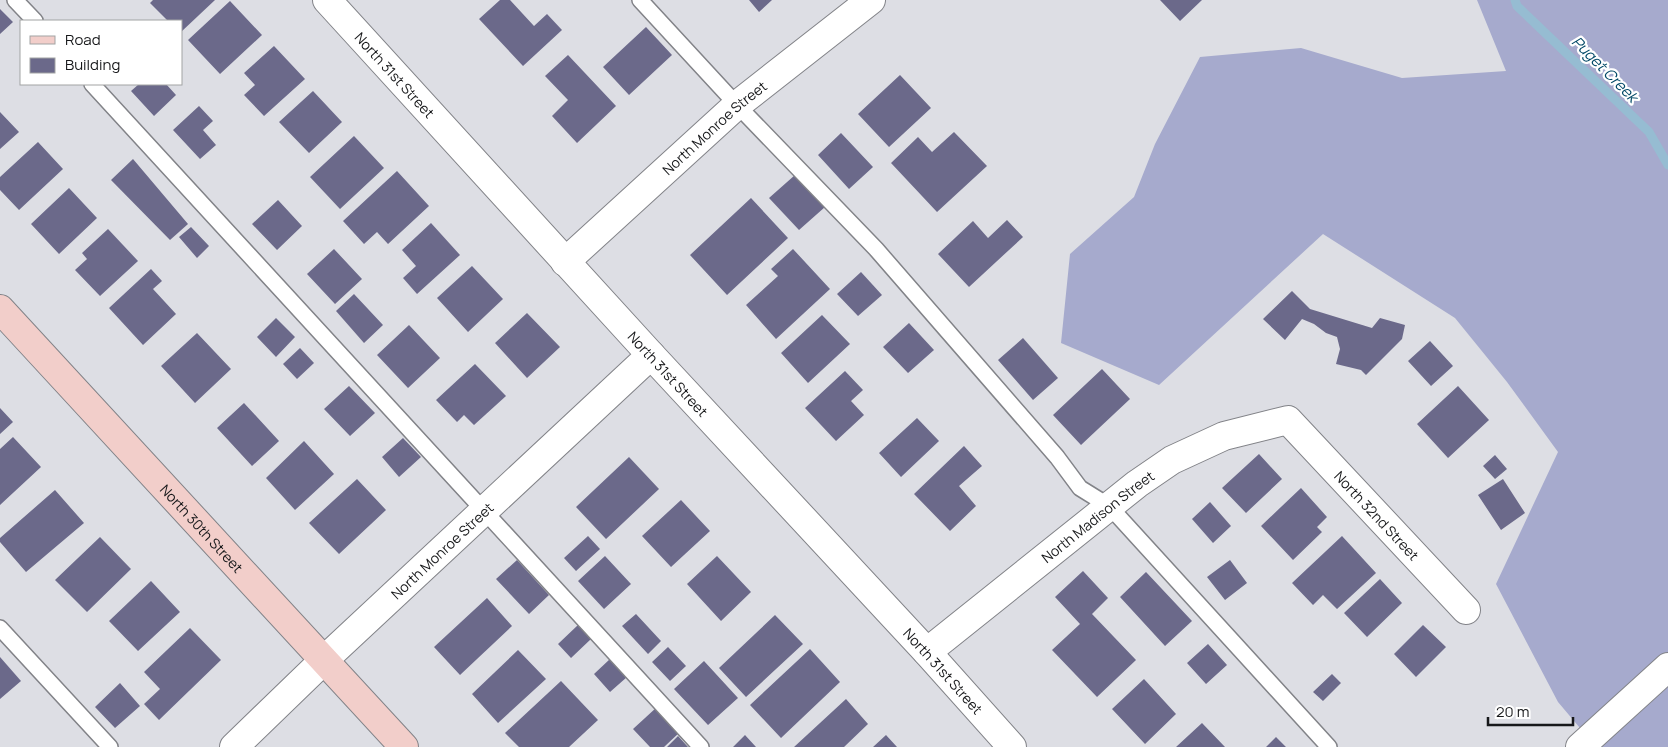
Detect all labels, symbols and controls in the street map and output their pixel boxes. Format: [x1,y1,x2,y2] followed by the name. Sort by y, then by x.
[20,20,182,85] legend
[351,28,439,122] street label: North 31st Street
[65,29,101,50] text: Road
[1567,31,1644,108] water label: Puget Creek
[65,54,120,75] text: Building
[658,76,771,178] street label: North Monroe Street
[624,327,713,421] street label: North 31st Street
[1037,466,1158,567] street label: North Madison Street
[1331,466,1424,564] street label: North 32nd Street
[156,480,248,577] street label: North 30th Street
[386,498,497,603] street label: North Monroe Street
[900,624,988,718] street label: North 31st Street
[1488,694,1573,726] scale bar
[1496,701,1529,722] text: 20 m

